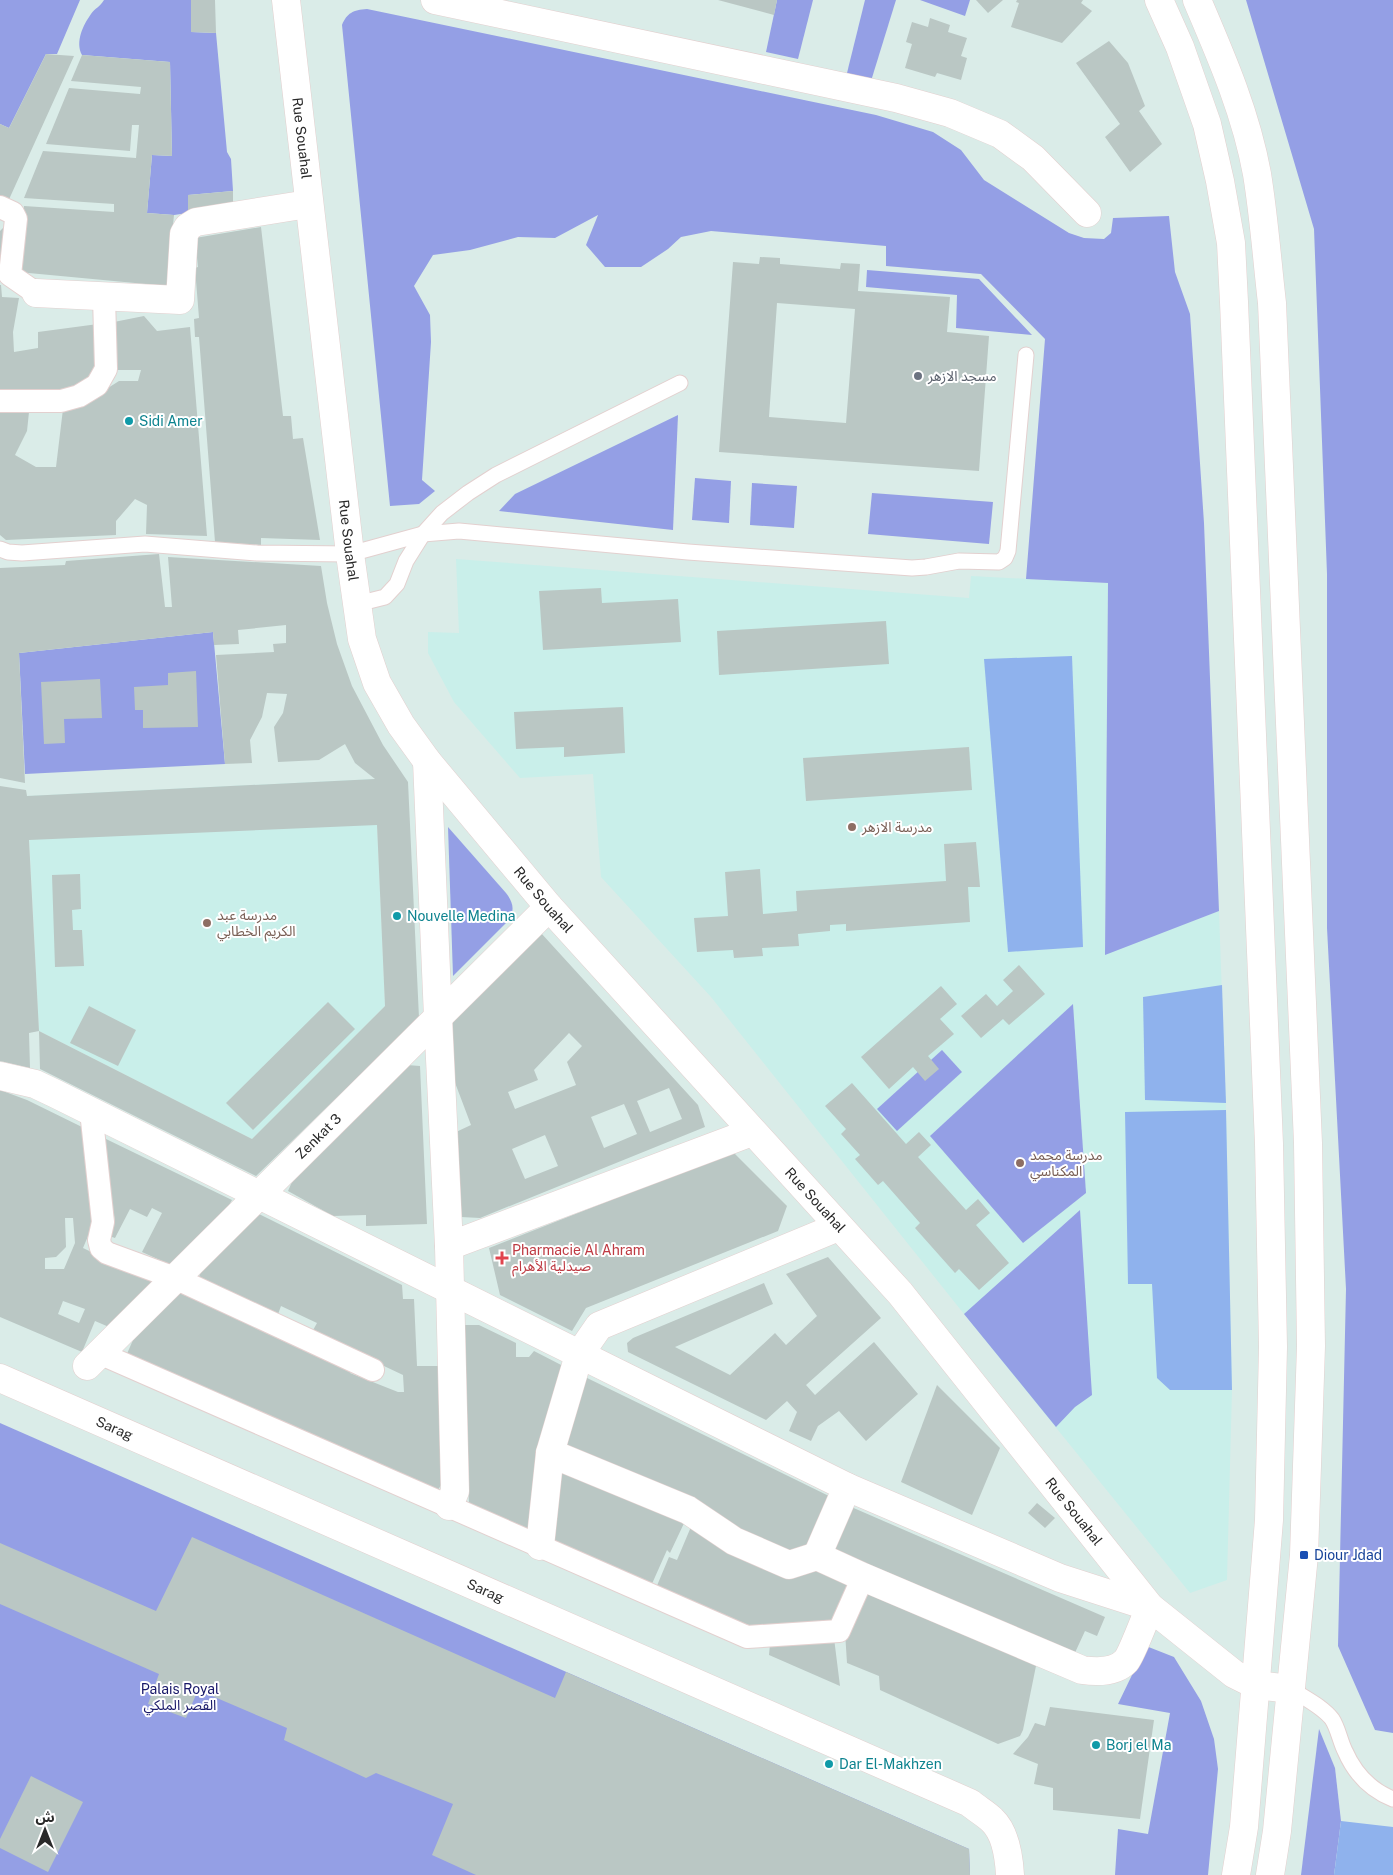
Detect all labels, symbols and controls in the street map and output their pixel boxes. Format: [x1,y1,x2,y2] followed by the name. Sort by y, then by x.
[289,96,315,180] street label: Rue Souahal
[927,368,997,385] place label: مسجد الازهر
[912,370,924,382] marker: مسجد الازهر
[139,413,203,429] place label: Sidi Amer
[123,415,135,427] marker: Sidi Amer
[336,499,362,582] street label: Rue Souahal
[861,819,932,836] place label: مدرسة الازهر
[846,821,858,833] marker: مدرسة الازهر
[511,863,576,936] street label: Rue Souahal
[217,907,296,942] place label: مدرسة عبد الكريم الخطابي
[407,908,516,924] place label: Nouvelle Medina
[391,910,403,922] marker: Nouvelle Medina
[201,917,213,929] marker: مدرسة عبد الكريم الخطابي
[292,1110,344,1162] street label: Zenkat 3
[1030,1147,1103,1182] place label: مدرسة محمد المكناسي
[1014,1157,1026,1169] marker: مدرسة محمد المكناسي
[782,1164,849,1236] street label: Rue Souahal
[512,1242,645,1277] place label: Pharmacie Al Ahram صيدلية الأهرام
[496,1252,508,1264] marker: Pharmacie Al Ahram صيدلية الأهرام
[94,1413,136,1443] street label: Sarag
[1042,1474,1106,1548] street label: Rue Souahal
[1314,1547,1382,1563] place label: Diour Jdad
[1298,1549,1310,1561] marker: Diour Jdad
[464,1576,507,1606] street label: Sarag
[141,1681,219,1716] park label: Palais Royal القصر الملكي
[1106,1737,1171,1753] place label: Borj el Ma
[1090,1739,1102,1751] marker: Borj el Ma
[839,1756,942,1772] place label: Dar El-Makhzen
[823,1758,835,1770] marker: Dar El-Makhzen
[20,1805,70,1855] north arrow
[35,1809,55,1825] text: ش

